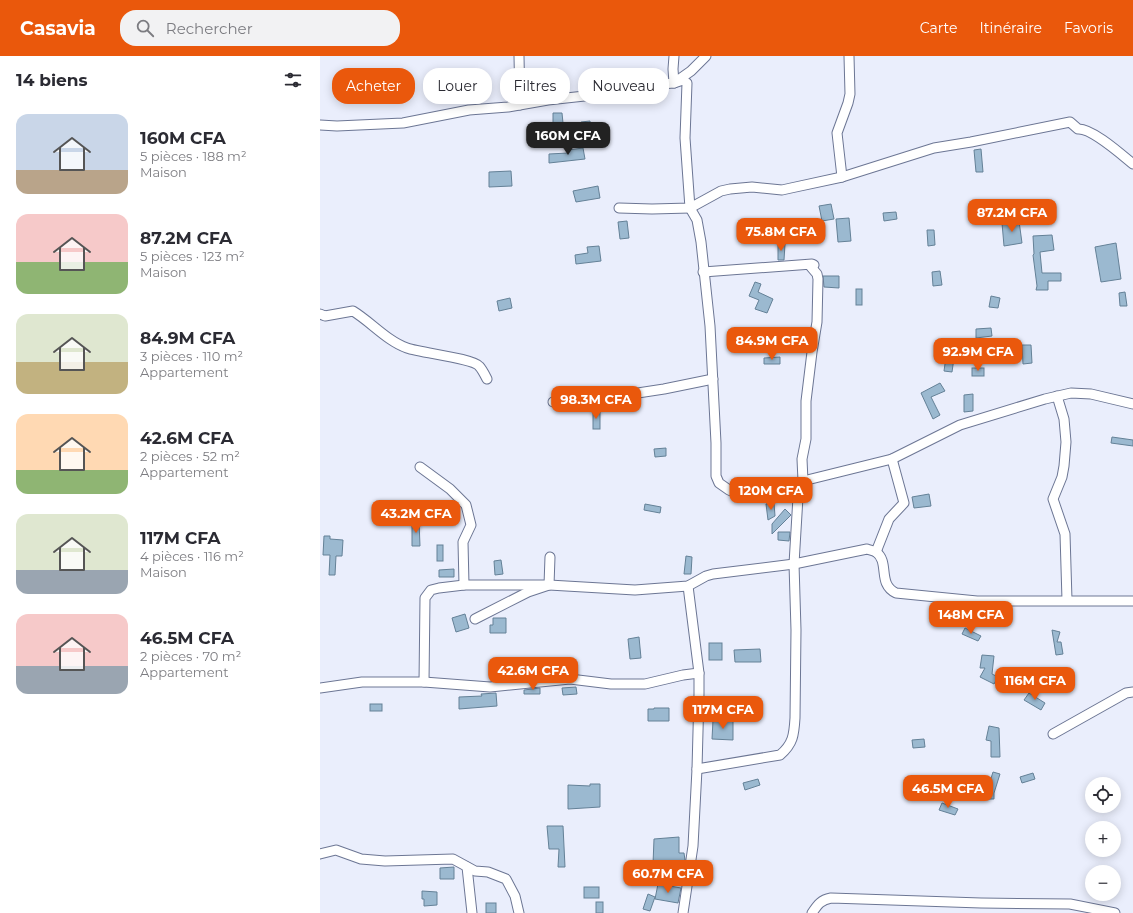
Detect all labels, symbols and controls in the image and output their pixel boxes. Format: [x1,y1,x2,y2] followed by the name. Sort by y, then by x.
[120,10,400,46] search box
[20,17,96,40] text: Casavia
[134,17,156,39] icon: search
[166,19,253,38] text: Rechercher
[920,19,957,37] text: Carte
[979,19,1042,37] text: Itinéraire
[1064,19,1113,37] text: Favoris
[332,68,415,104] chip: Acheter
[423,68,492,104] chip: Louer
[500,68,570,104] chip: Filtres
[578,68,669,104] chip: Nouveau
[282,69,304,91] icon: filters
[16,70,88,90] text: 14 biens
[527,122,609,156] pin: 160M CFA
[535,127,601,143] text: 160M CFA
[140,128,226,148] text: 160M CFA
[48,130,96,178] icon: home
[140,148,247,164] text: 5 pièces · 188 m²
[140,164,187,180] text: Maison
[966,199,1058,233] pin: 87.2M CFA
[977,204,1047,220] text: 87.2M CFA
[735,218,827,252] pin: 75.8M CFA
[745,223,817,239] text: 75.8M CFA
[140,228,232,248] text: 87.2M CFA
[48,230,96,278] icon: home
[140,248,245,264] text: 5 pièces · 123 m²
[140,264,187,280] text: Maison
[726,327,818,361] pin: 84.9M CFA
[140,328,235,348] text: 84.9M CFA
[48,330,96,378] icon: home
[736,332,808,348] text: 84.9M CFA
[932,338,1024,372] pin: 92.9M CFA
[942,343,1014,359] text: 92.9M CFA
[140,348,243,364] text: 3 pièces · 110 m²
[140,364,229,380] text: Appartement
[550,386,642,420] pin: 98.3M CFA
[560,391,632,407] text: 98.3M CFA
[140,428,234,448] text: 42.6M CFA
[48,430,96,478] icon: home
[140,448,240,464] text: 2 pièces · 52 m²
[140,464,229,480] text: Appartement
[730,477,812,511] pin: 120M CFA
[739,482,804,498] text: 120M CFA
[370,500,462,534] pin: 43.2M CFA
[380,505,452,521] text: 43.2M CFA
[140,528,221,548] text: 117M CFA
[48,530,96,578] icon: home
[140,548,244,564] text: 4 pièces · 116 m²
[140,564,187,580] text: Maison
[930,601,1012,635] pin: 148M CFA
[938,606,1004,622] text: 148M CFA
[140,628,234,648] text: 46.5M CFA
[48,630,96,678] icon: home
[140,648,241,664] text: 2 pièces · 70 m²
[487,657,579,691] pin: 42.6M CFA
[497,662,569,678] text: 42.6M CFA
[140,664,229,680] text: Appartement
[994,667,1076,701] pin: 116M CFA
[1004,672,1066,688] text: 116M CFA
[682,696,764,730] pin: 117M CFA
[692,701,754,717] text: 117M CFA
[902,775,994,809] pin: 46.5M CFA
[1085,777,1121,901] map controls
[1085,777,1121,813] button: locate
[912,780,984,796] text: 46.5M CFA
[1085,821,1121,857] button: +
[622,860,714,894] pin: 60.7M CFA
[632,865,704,881] text: 60.7M CFA
[1085,865,1121,901] button: −

